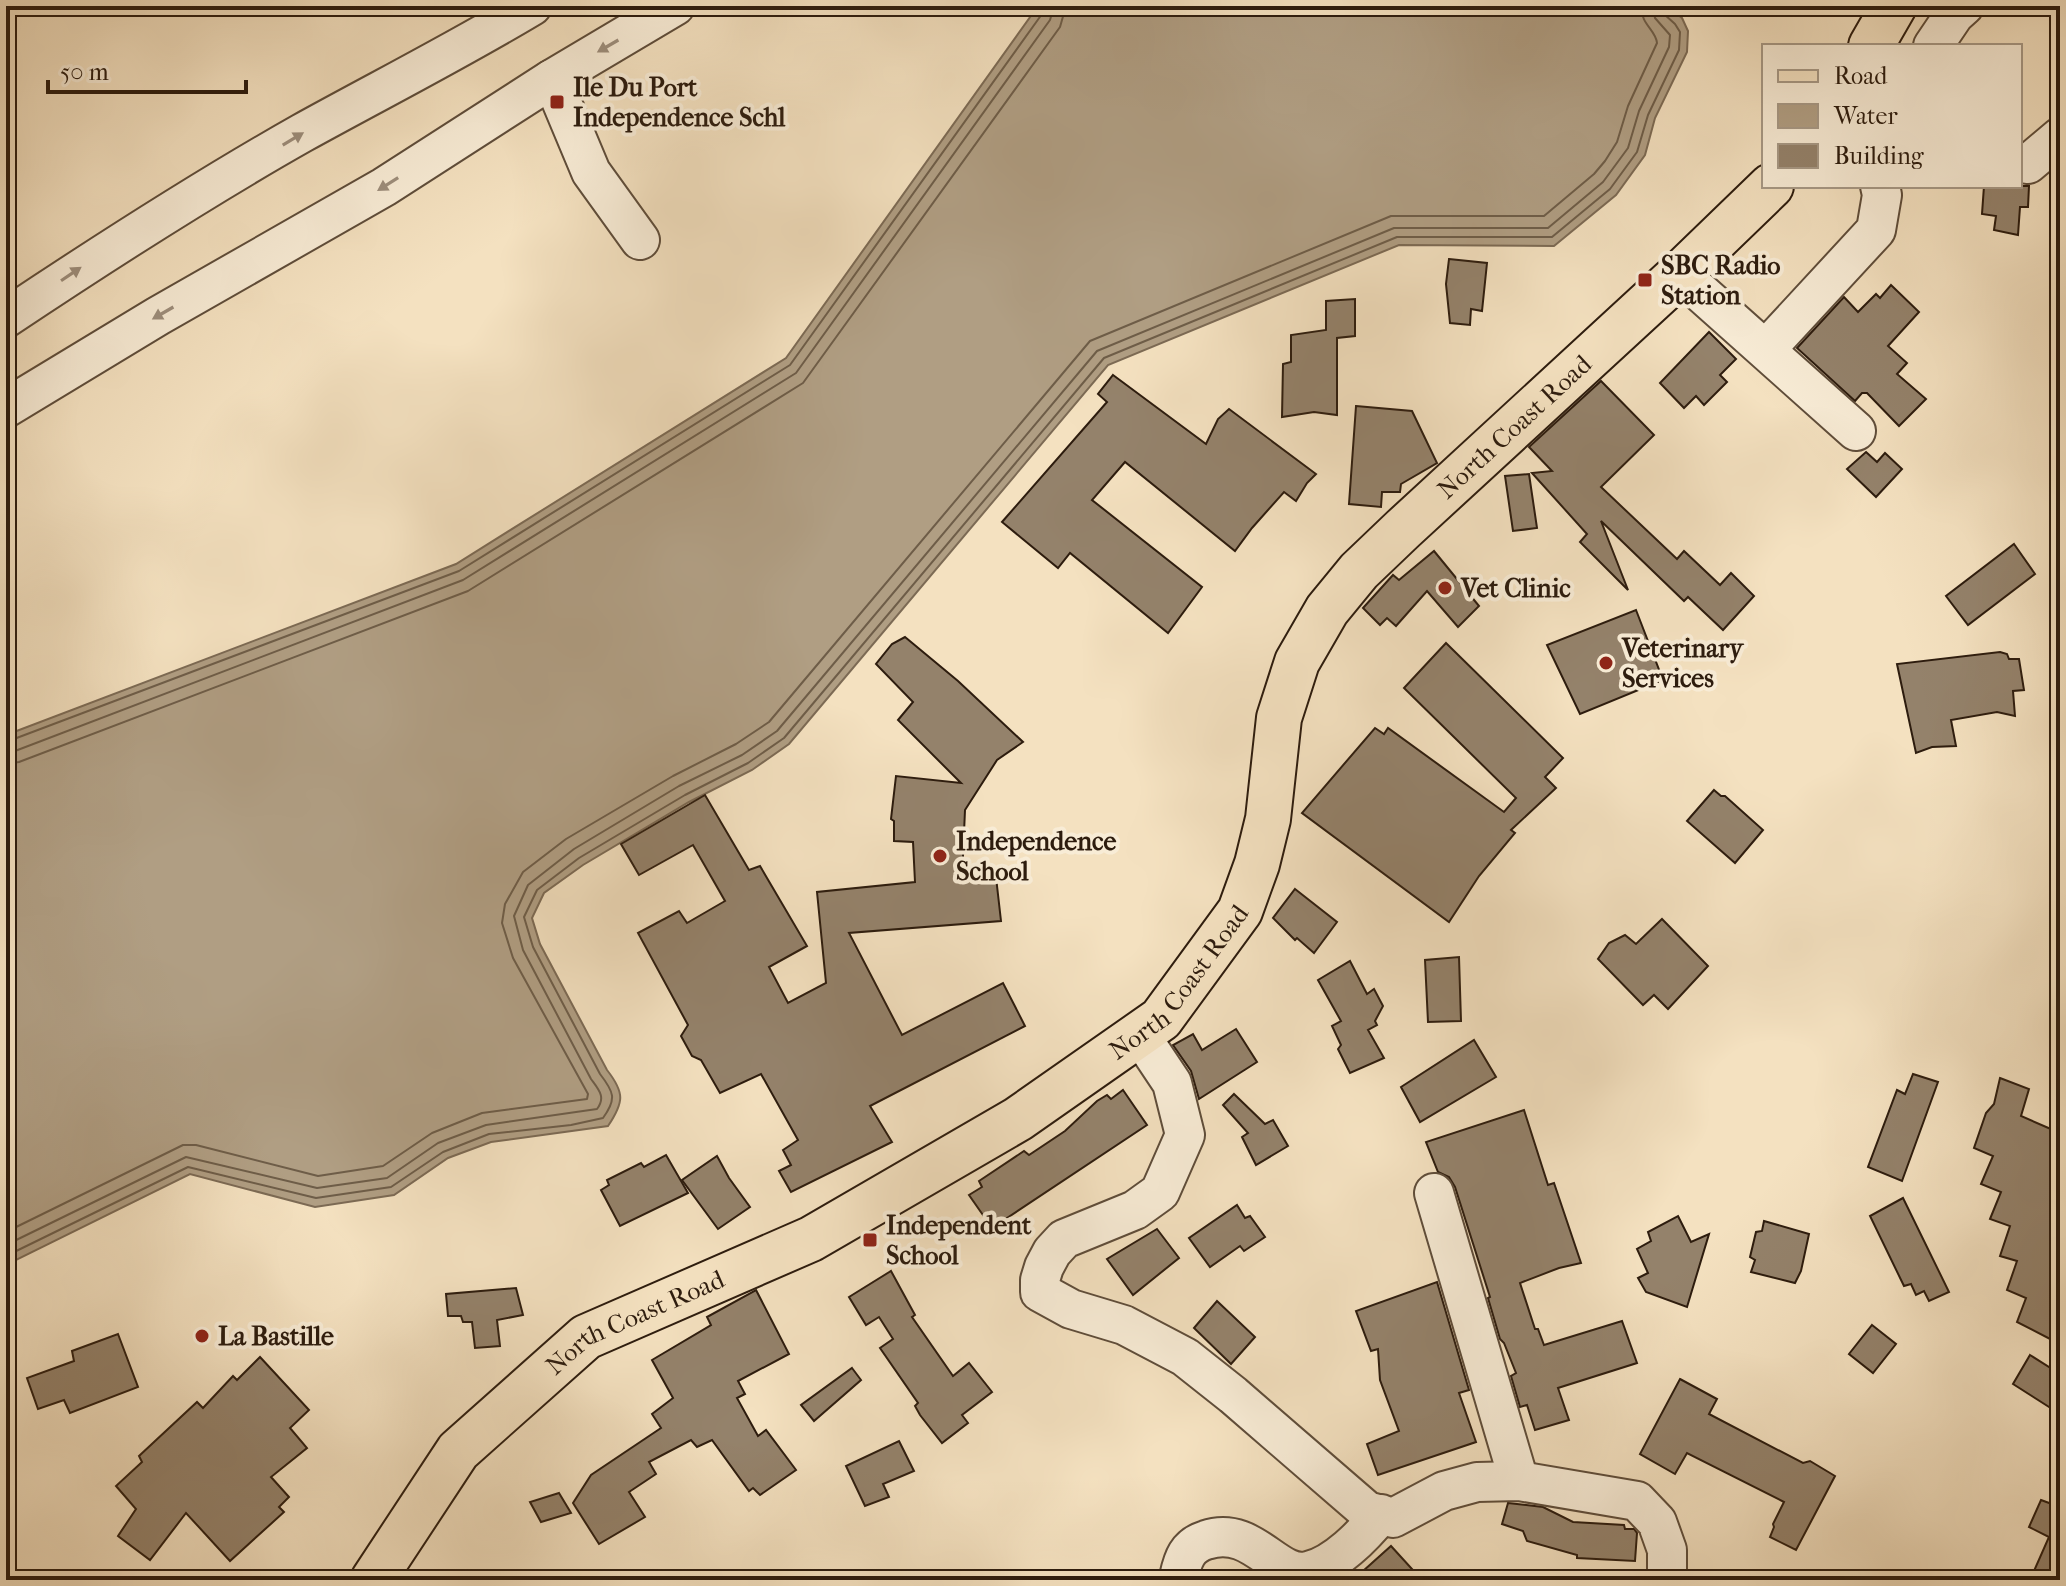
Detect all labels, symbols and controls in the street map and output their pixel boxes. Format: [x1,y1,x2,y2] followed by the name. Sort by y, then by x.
[597,38,619,52] one-way arrow
[48,44,246,94] scale bar
[1762,44,2022,188] legend
[60,58,109,86] text: 50 m
[1834,62,1888,90] text: Road
[573,72,786,133] place label: Ile Du Port Independence Schl
[548,93,566,111] marker: Ile Du Port Independence Schl
[1833,102,1898,130] text: Water
[282,132,304,146] one-way arrow
[1834,142,1925,170] text: Building
[377,177,399,191] one-way arrow
[1661,250,1781,311] place label: SBC Radio Station
[60,268,82,282] one-way arrow
[1636,271,1654,289] marker: SBC Radio Station
[151,306,174,320] one-way arrow
[1431,348,1598,505] street label: North Coast Road
[1460,573,1571,604] place label: Vet Clinic
[1436,579,1454,597] marker: Vet Clinic
[1621,633,1745,694] place label: Veterinary Services
[1597,654,1615,672] marker: Veterinary Services
[956,826,1117,887] place label: Independence School
[931,847,949,865] marker: Independence School
[1103,898,1255,1066] street label: North Coast Road
[886,1210,1032,1271] place label: Independent School
[861,1231,879,1249] marker: Independent School
[539,1263,730,1381] street label: North Coast Road
[218,1321,334,1352] place label: La Bastille
[193,1327,211,1345] marker: La Bastille

